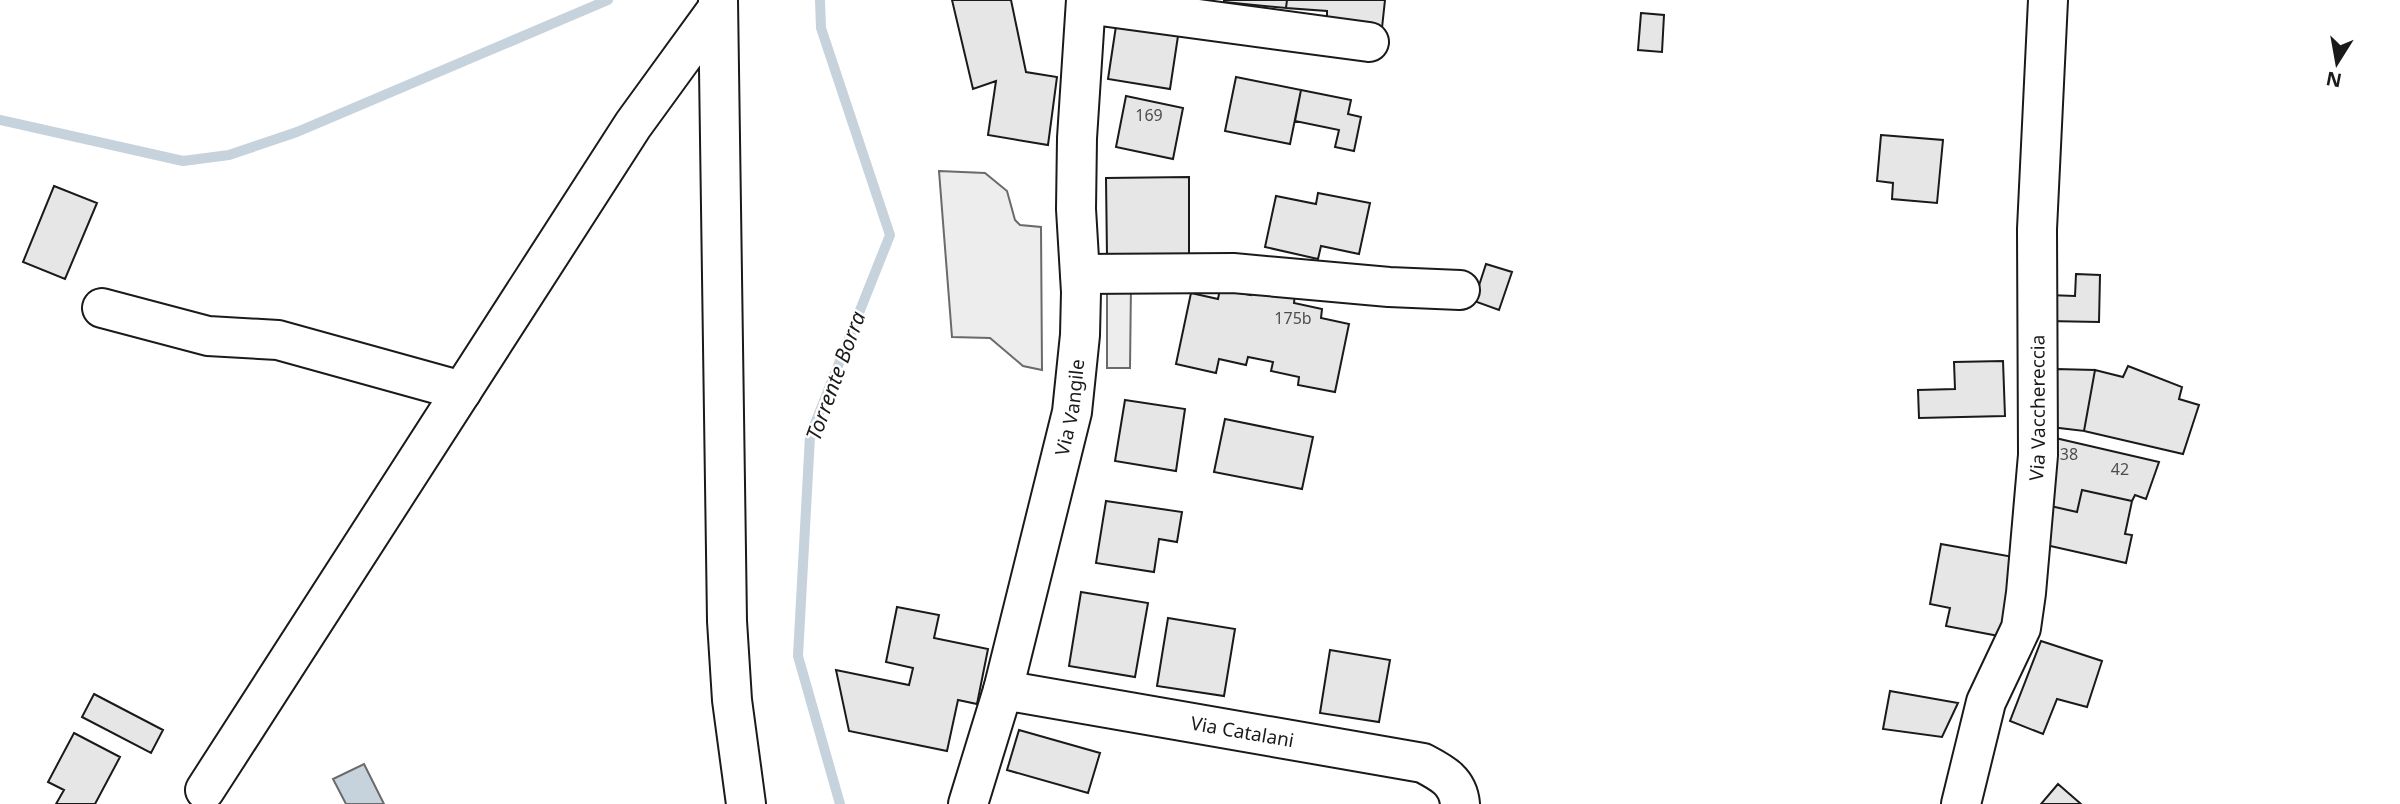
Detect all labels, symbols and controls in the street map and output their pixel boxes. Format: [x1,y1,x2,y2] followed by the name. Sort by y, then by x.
[2302,28,2372,98] north arrow
[2324,65,2344,94] text: N
[1135,104,1163,126] house number: 169
[799,307,871,444] water label: Torrente Borra
[1274,307,1312,329] house number: 175b
[2023,335,2051,482] street label: Via Vacchereccia
[1049,358,1090,458] street label: Via Vangile
[2060,443,2078,465] house number: 38
[2111,458,2129,480] house number: 42
[1189,710,1296,753] street label: Via Catalani

